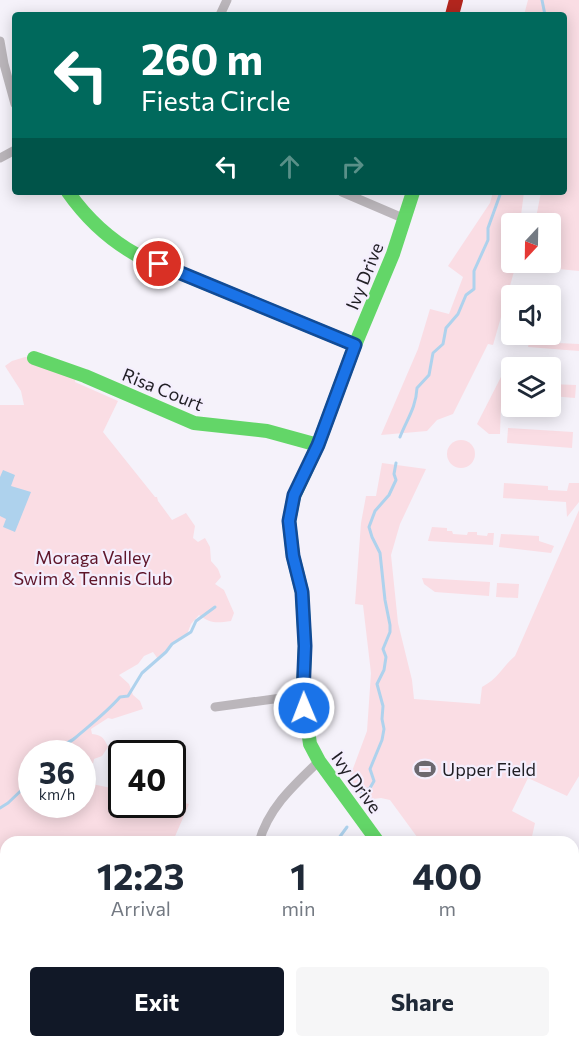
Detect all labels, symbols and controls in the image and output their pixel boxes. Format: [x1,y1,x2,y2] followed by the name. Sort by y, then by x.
[141,32,263,84] text: 260 m
[42,36,120,114] icon: left
[141,84,290,117] text: Fiesta Circle
[210,150,243,183] icon: left
[273,150,306,183] icon: ahead
[336,150,369,183] icon: right
[501,213,561,273] north arrow
[501,213,561,417] map controls
[133,238,184,289] pin
[341,239,387,313] street label: Ivy Drive
[142,247,175,280] icon: arrive
[501,285,561,345] button: sound
[501,357,561,417] button: layers
[119,363,207,415] street label: Risa Court
[13,546,173,589] park label: Moraga Valley Swim & Tennis Club
[272,676,336,740] position arrow
[108,740,186,818] speed limit sign: 40
[327,747,387,817] street label: Ivy Drive
[39,753,75,790] text: 36
[413,757,437,781] sports icon: Upper Field
[442,758,536,780] place label: Upper Field
[39,785,75,803] text: km/h
[97,853,185,897] text: 12:23
[290,853,307,897] text: 1
[412,853,482,897] text: 400
[110,896,171,920] text: Arrival
[281,896,315,920] text: min
[438,896,456,920] text: m
[30,967,284,1036] button: Exit
[296,967,549,1036] button: Share

